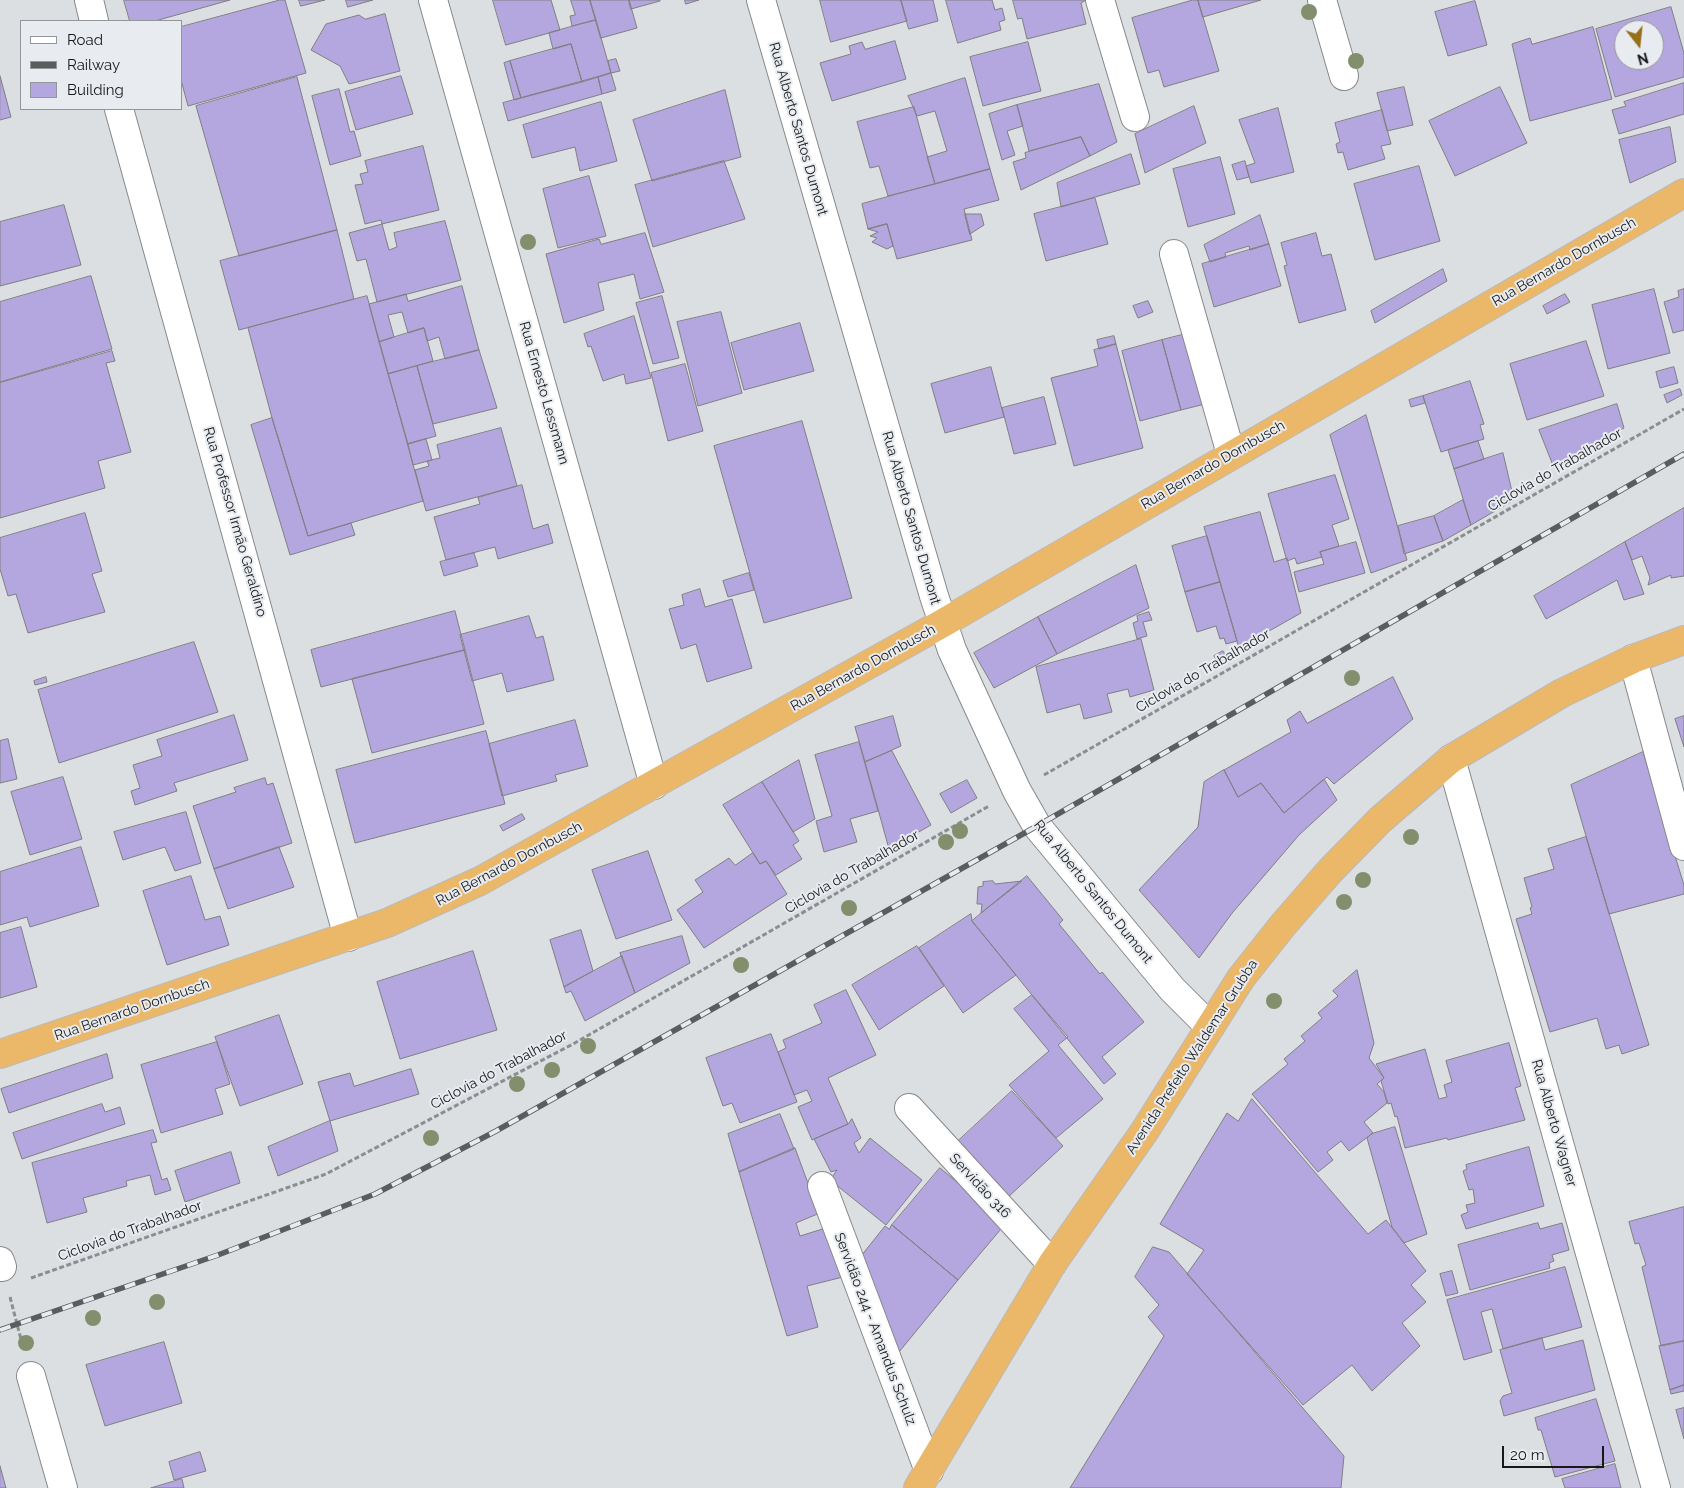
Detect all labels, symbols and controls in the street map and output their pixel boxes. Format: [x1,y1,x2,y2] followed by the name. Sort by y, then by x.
[20,20,182,110] legend
[1614,20,1664,70] north arrow
[67,31,103,49] text: Road
[765,40,831,218] street label: Rua Alberto Santos Dumont
[1636,49,1650,68] text: N
[67,56,120,74] text: Railway
[67,81,124,99] text: Building
[1489,214,1639,310] street label: Rua Bernardo Dornbusch
[516,320,572,466] street label: Rua Ernesto Lessmann
[1138,417,1288,513] street label: Rua Bernardo Dornbusch
[200,425,270,619] street label: Rua Professor Irmão Geraldino
[1485,425,1625,515] street label: Ciclovia do Trabalhador
[878,429,944,607] street label: Rua Alberto Santos Dumont
[788,621,938,715] street label: Rua Bernardo Dornbusch
[1133,626,1273,716] street label: Ciclovia do Trabalhador
[1030,817,1156,967] street label: Rua Alberto Santos Dumont
[433,818,585,910] street label: Rua Bernardo Dornbusch
[782,827,922,917] street label: Ciclovia do Trabalhador
[1123,957,1261,1157] street label: Avenida Prefeito Waldemar Grubba
[52,976,212,1044] street label: Rua Bernardo Dornbusch
[428,1027,570,1113] street label: Ciclovia do Trabalhador
[1528,1057,1580,1189] street label: Rua Alberto Wagner
[946,1150,1014,1222] street label: Servidão 316
[56,1197,204,1265] street label: Ciclovia do Trabalhador
[830,1230,920,1428] street label: Servidão 244 - Amandus Schulz
[1504,1436,1606,1468] scale bar
[1510,1446,1545,1464] text: 20 m

